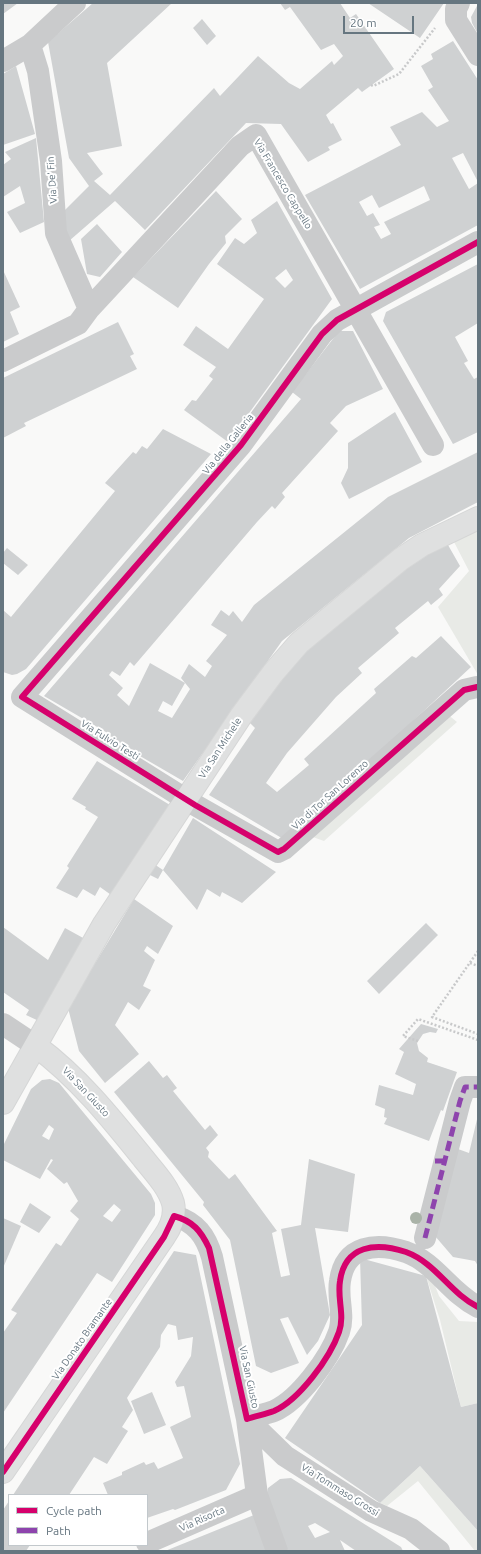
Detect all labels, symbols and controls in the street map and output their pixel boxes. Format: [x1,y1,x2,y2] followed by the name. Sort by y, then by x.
[345,8,416,34] scale bar
[350,16,377,29] text: 20 m
[251,137,315,231] street label: Via Francesco Cappello
[44,156,60,204] street label: Via De' Fin
[200,411,256,477] street label: Via della Galleria
[196,715,244,781] street label: Via San Michele
[79,717,141,763] street label: Via Fulvio Testi
[289,757,371,833] street label: Via di Tor San Lorenzo
[60,1065,112,1119] street label: Via San Giusto
[49,1296,115,1382] street label: Via Donato Bramante
[236,1345,262,1409] street label: Via San Giusto
[299,1461,381,1519] street label: Via Tommaso Grossi
[8,1494,148,1546] legend
[46,1504,102,1517] text: Cycle path
[178,1504,226,1534] street label: Via Risorta
[46,1524,71,1537] text: Path

